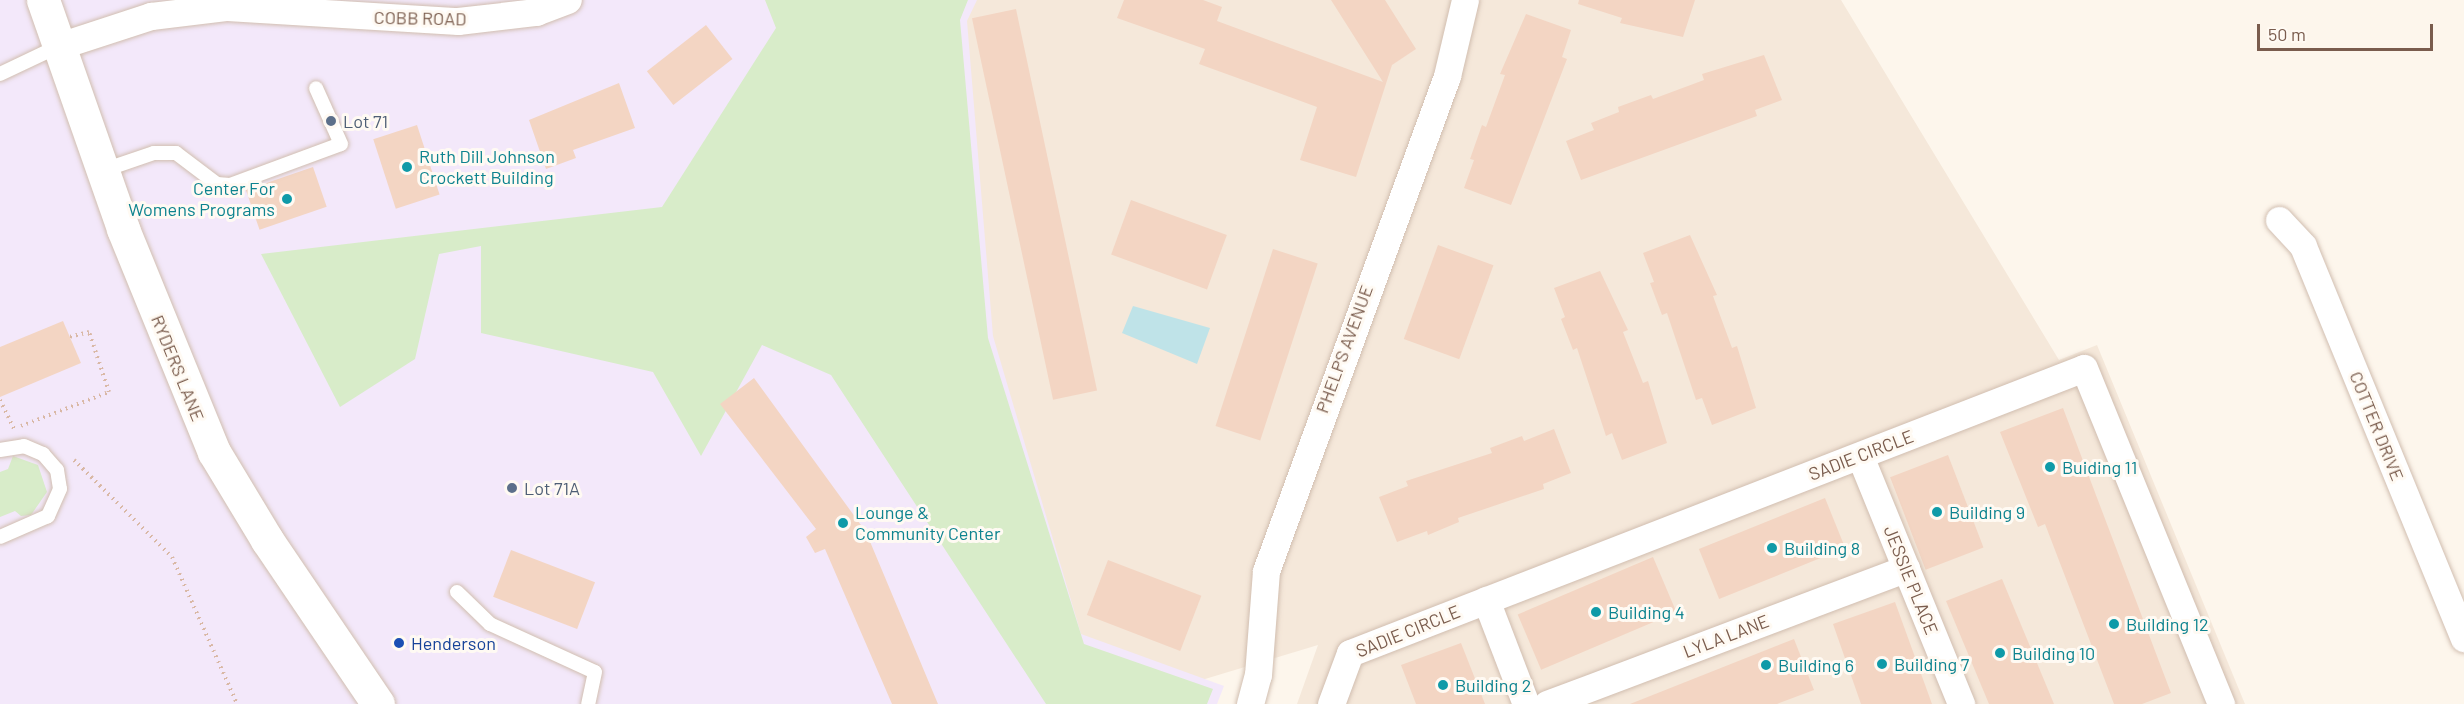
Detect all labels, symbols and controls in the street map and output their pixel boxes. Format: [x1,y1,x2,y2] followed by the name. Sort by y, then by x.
[374,6,466,30] street label: COBB ROAD
[2260,12,2436,50] scale bar
[2268,23,2306,45] text: 50 m
[343,110,388,132] place label: Lot 71
[324,114,338,128] marker: Lot 71
[419,146,555,188] place label: Ruth Dill Johnson Crockett Building
[400,160,414,174] marker: Ruth Dill Johnson Crockett Building
[128,178,275,220] place label: Center For Womens Programs
[280,192,294,206] marker: Center For Womens Programs
[1311,282,1377,416] street label: PHELPS AVENUE
[147,312,209,424] street label: RYDERS LANE
[2345,368,2409,484] street label: COTTER DRIVE
[1806,425,1916,485] street label: SADIE CIRCLE
[2062,456,2137,478] place label: Buiding 11
[2043,460,2057,474] marker: Buiding 11
[524,477,580,499] place label: Lot 71A
[505,481,519,495] marker: Lot 71A
[1949,501,2025,523] place label: Building 9
[855,502,1001,544] place label: Lounge & Community Center
[1930,505,1944,519] marker: Building 9
[836,516,850,530] marker: Lounge & Community Center
[1879,522,1943,638] street label: JESSIE PLACE
[1784,537,1860,559] place label: Building 8
[1765,541,1779,555] marker: Building 8
[1353,600,1463,662] street label: SADIE CIRCLE
[1608,601,1685,623] place label: Building 4
[1589,605,1603,619] marker: Building 4
[1680,610,1772,662] street label: LYLA LANE
[2126,613,2209,635] place label: Building 12
[2107,617,2121,631] marker: Building 12
[411,632,496,654] place label: Henderson
[392,636,406,650] marker: Henderson
[2012,642,2095,664] place label: Building 10
[1993,646,2007,660] marker: Building 10
[1894,653,1969,675] place label: Building 7
[1778,654,1854,676] place label: Building 6
[1875,657,1889,671] marker: Building 7
[1759,658,1773,672] marker: Building 6
[1455,674,1531,696] place label: Building 2
[1436,678,1450,692] marker: Building 2

